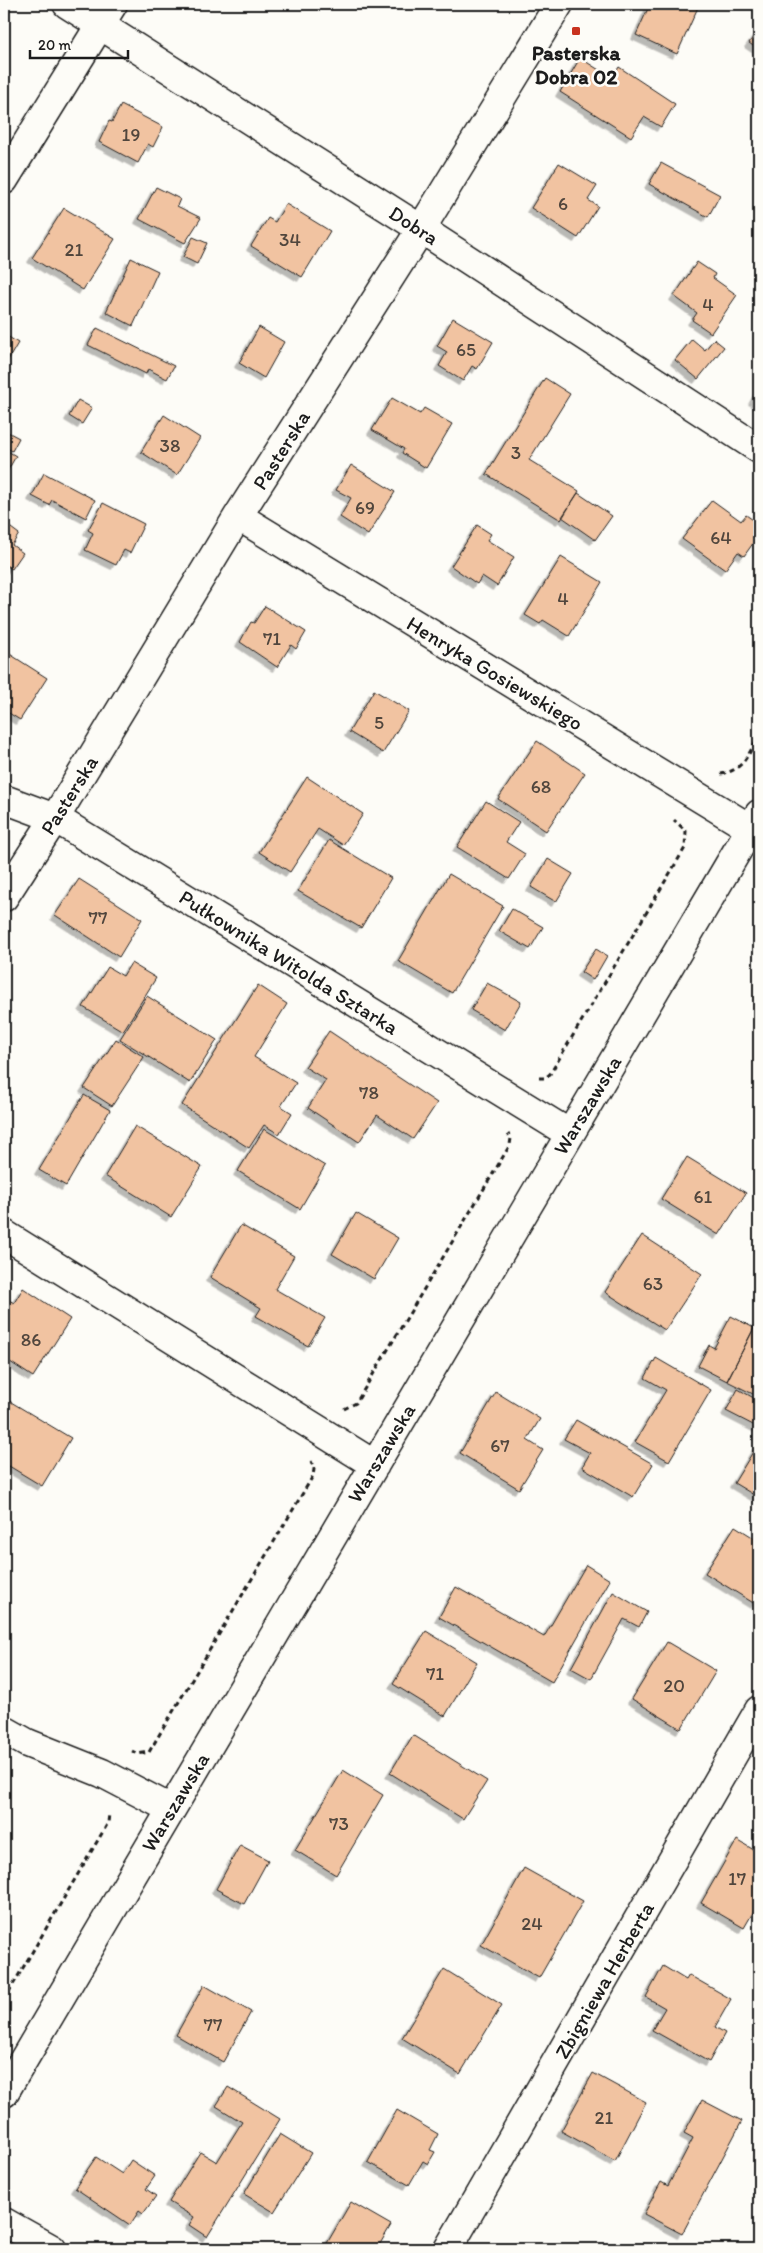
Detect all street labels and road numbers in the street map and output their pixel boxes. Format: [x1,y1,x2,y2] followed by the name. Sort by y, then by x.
[385,200,443,250] street label: Dobra
[247,406,315,494] street label: Pasterska
[402,610,588,736] street label: Henryka Gosiewskiego
[35,751,103,839] street label: Pasterska
[175,884,403,1040] street label: Pułkownika Witolda Sztarka
[548,1051,626,1159] street label: Warszawska
[342,1399,420,1507] street label: Warszawska
[136,1748,214,1856] street label: Warszawska
[549,1897,659,2063] street label: Zbigniewa Herberta

